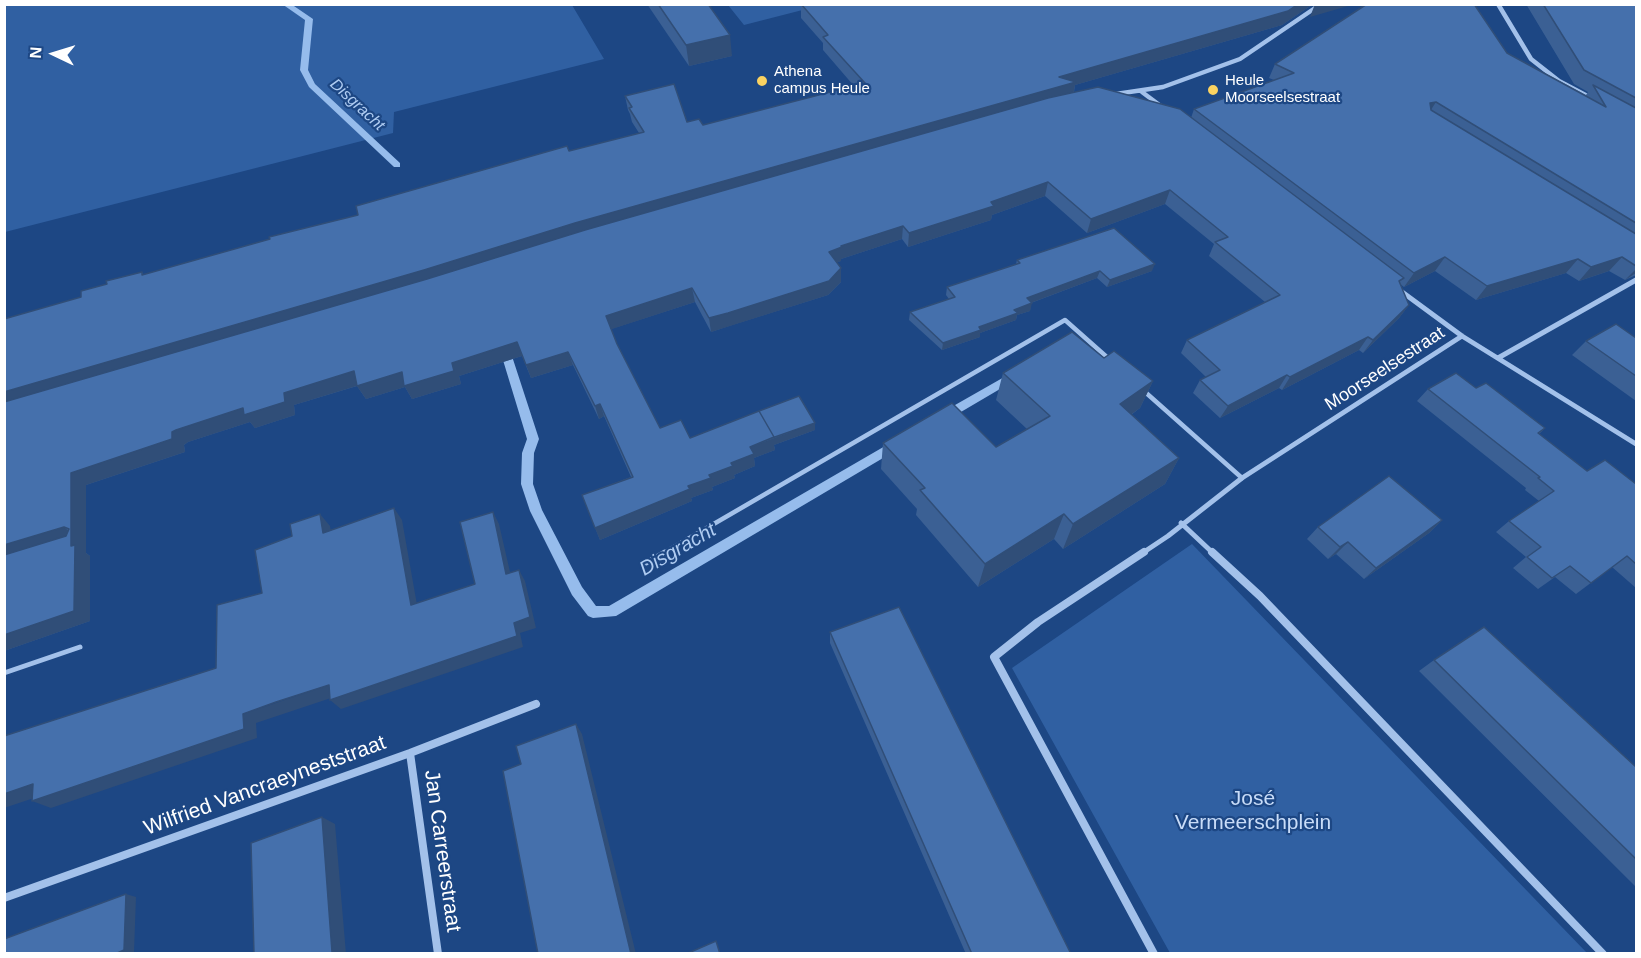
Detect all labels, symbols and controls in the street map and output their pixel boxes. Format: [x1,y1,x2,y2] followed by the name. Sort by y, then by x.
[24,24,84,84] north arrow
[27,46,44,59] text: N
[774,63,870,98] place label: Athena campus Heule
[1225,72,1340,107] place label: Heule Moorseelsestraat
[755,74,769,88] marker: Athena campus Heule
[326,75,388,135] water label: Disgracht
[1206,83,1220,97] marker: Heule Moorseelsestraat
[1321,322,1449,416] street label: Moorseelsestraat
[635,518,721,582] water label: Disgracht
[141,731,389,841] street label: Wilfried Vancraeyneststraat
[418,768,466,934] street label: Jan Carreerstraat
[1175,786,1331,836] park label: José Vermeerschplein

